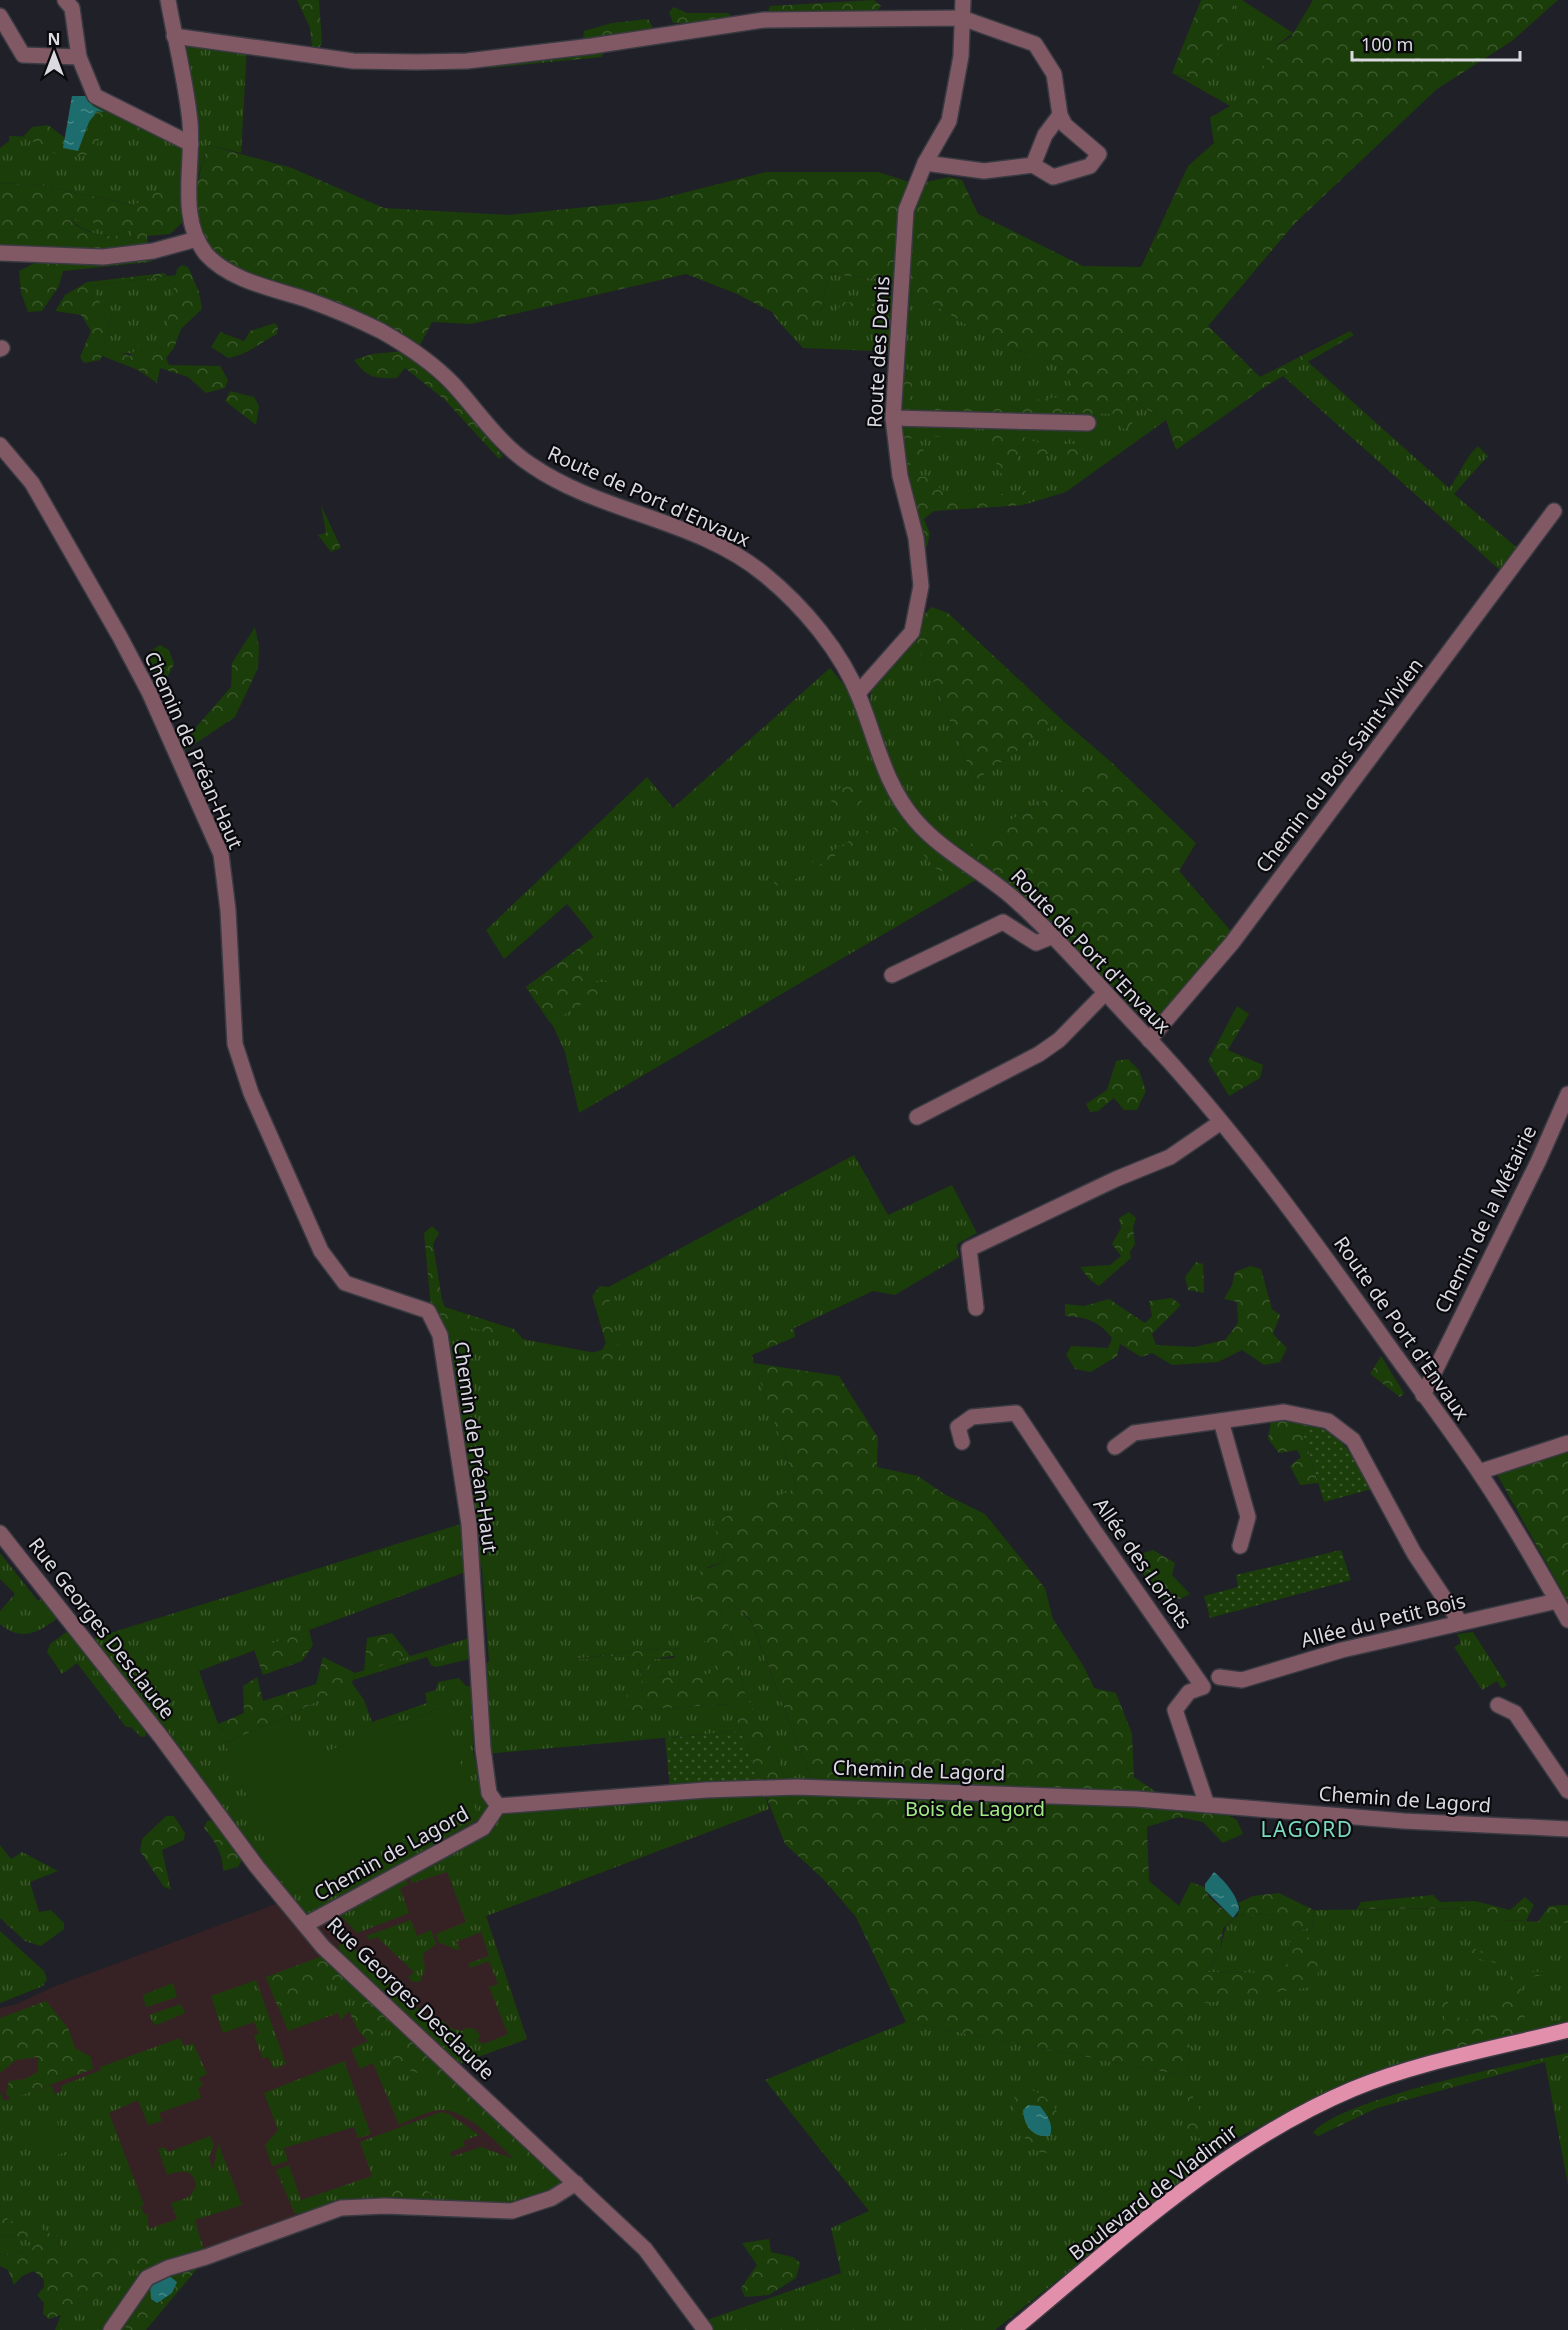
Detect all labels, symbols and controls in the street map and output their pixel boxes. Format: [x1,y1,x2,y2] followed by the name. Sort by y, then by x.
[24,24,84,84] north arrow
[1352,24,1520,62] scale bar
[47,28,61,50] text: N
[1361,32,1413,56] text: 100 m
[861,275,895,429] street label: Route des Denis
[544,439,755,553] street label: Route de Port d'Envaux
[138,647,250,853] street label: Chemin de Préan-Haut
[1249,652,1429,878] street label: Chemin du Bois Saint-Vivien
[1005,863,1177,1039] street label: Route de Port d'Envaux
[1428,1121,1542,1317] street label: Chemin de la Métairie
[1328,1231,1476,1426] street label: Route de Port d'Envaux
[448,1339,504,1555] street label: Chemin de Préan-Haut
[1088,1492,1198,1634] street label: Allée des Loriots
[23,1532,181,1724] street label: Rue Georges Desclaude
[1298,1586,1468,1654] street label: Allée du Petit Bois
[832,1753,1006,1787] street label: Chemin de Lagord
[1318,1780,1492,1818] street label: Chemin de Lagord
[905,1795,1045,1822] park label: Bois de Lagord
[309,1799,473,1907] street label: Chemin de Lagord
[1260,1815,1354,1843] district label: LAGORD
[321,1911,501,2085] street label: Rue Georges Desclaude
[1063,2118,1243,2266] street label: Boulevard de Vladimir

